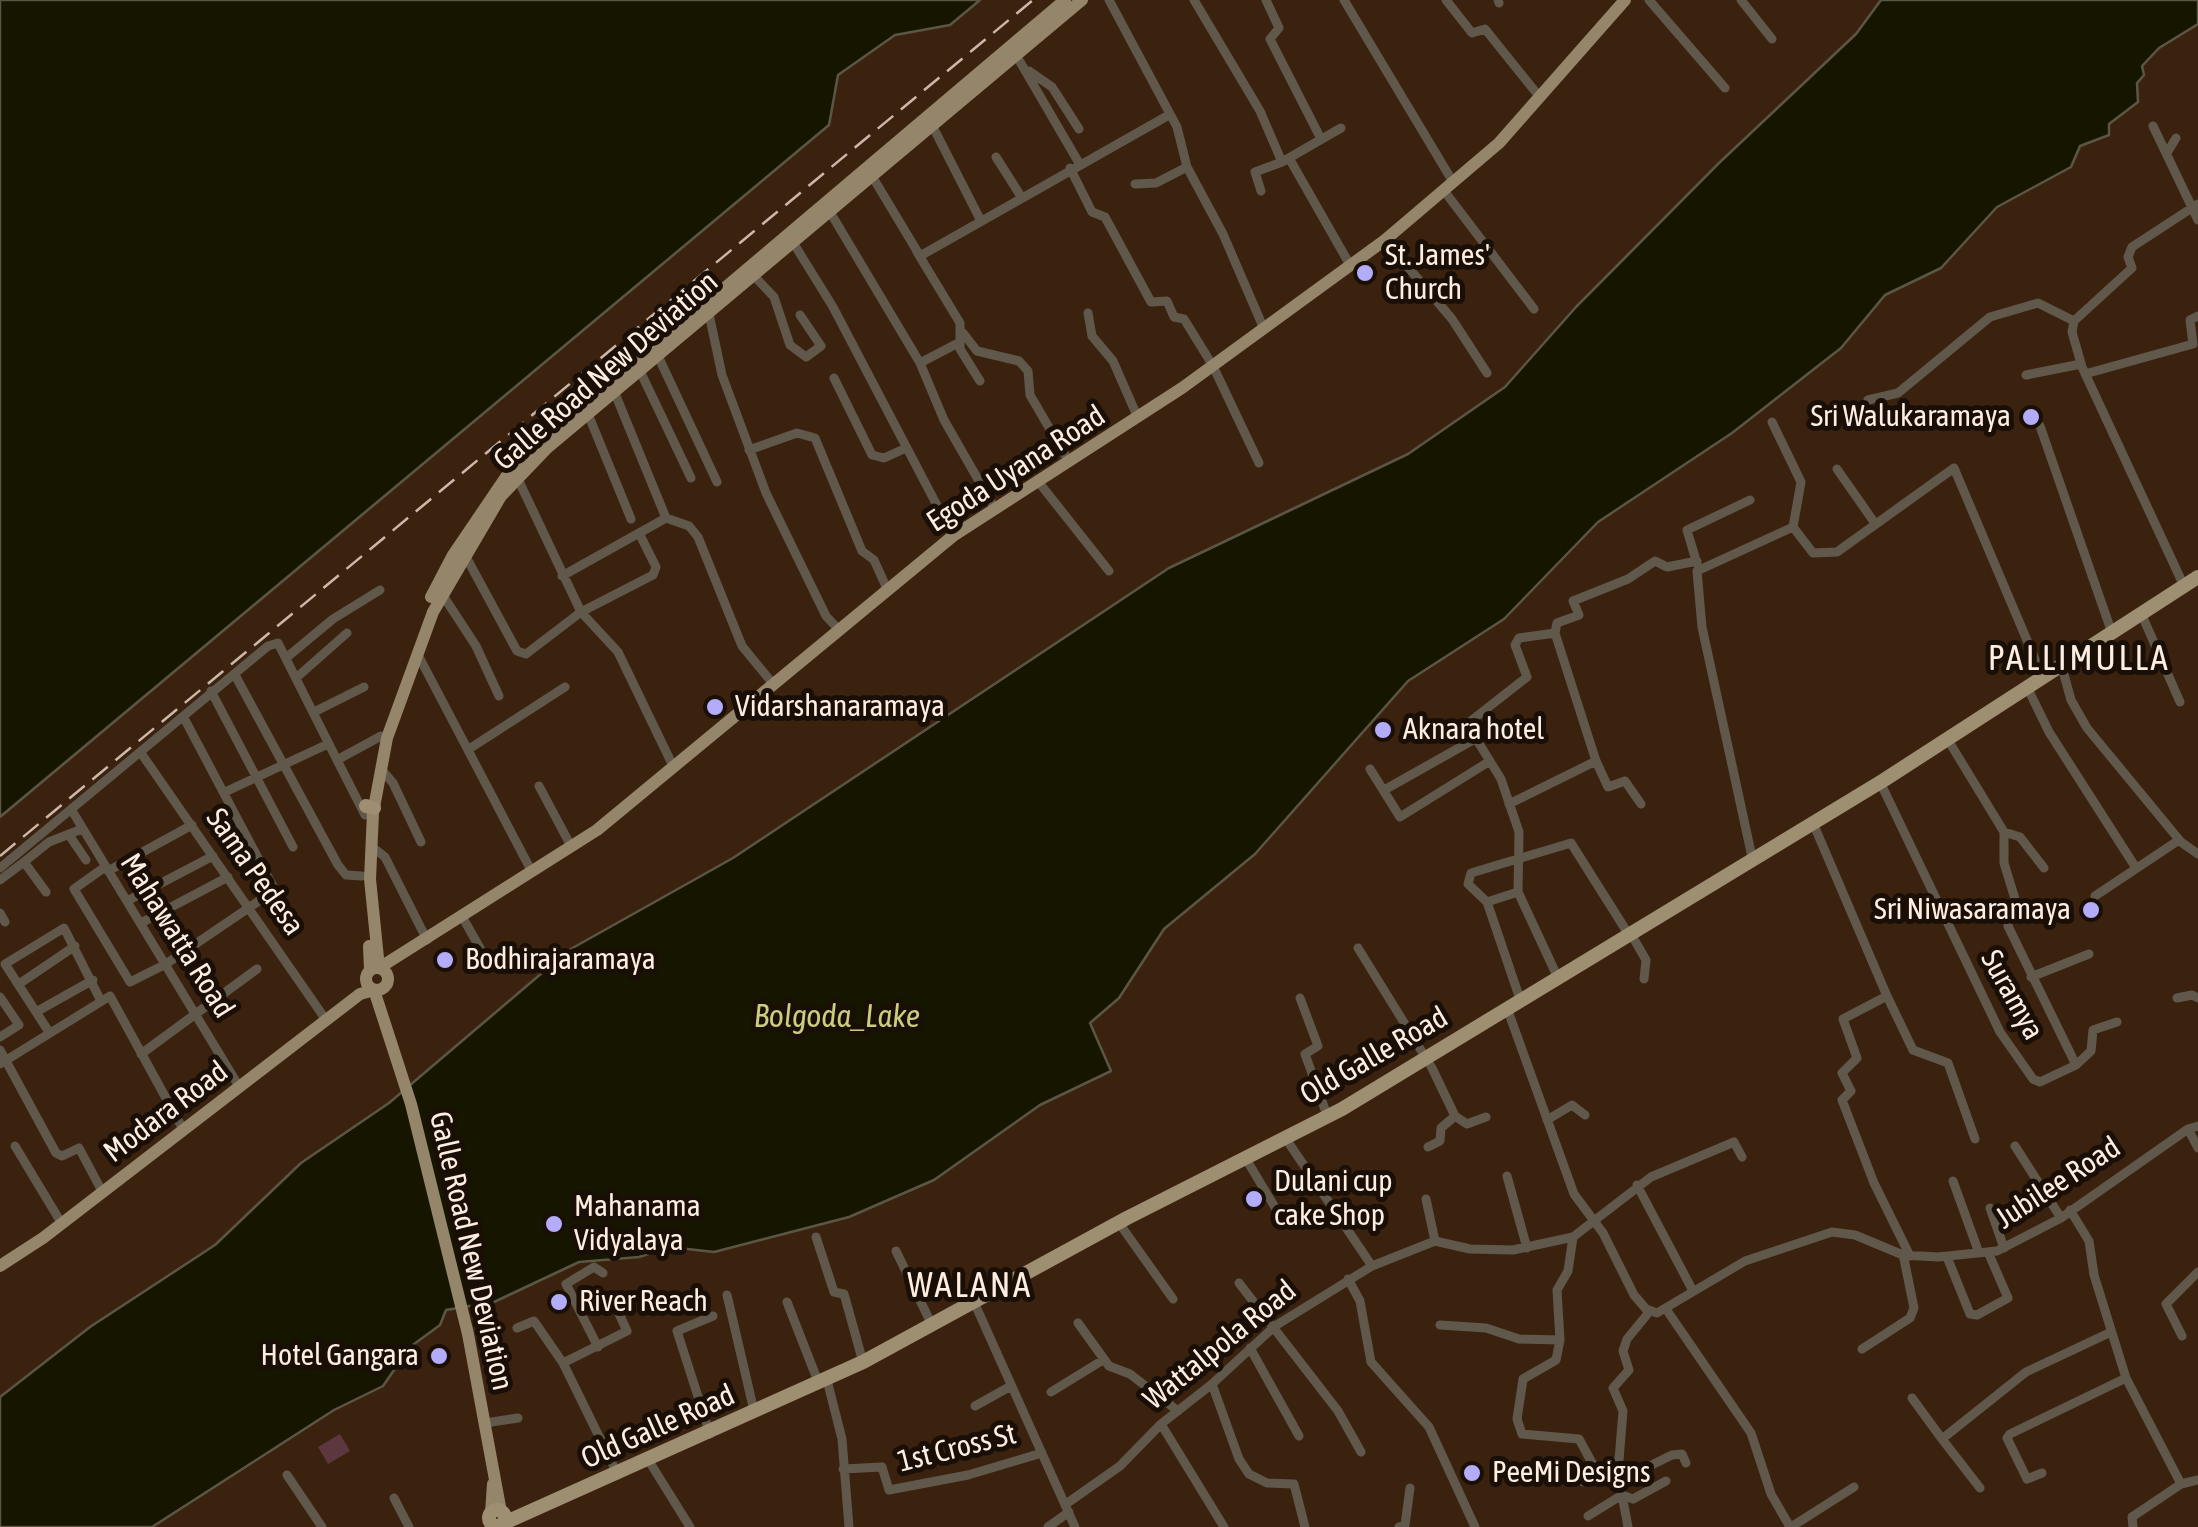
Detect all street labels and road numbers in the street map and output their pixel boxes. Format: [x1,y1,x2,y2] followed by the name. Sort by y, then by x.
[487,264,725,478] street label: Galle Road New Deviation
[920,398,1112,540] street label: Egoda Uyana Road
[198,802,312,942] street label: Sama Pedesa
[112,847,242,1025] street label: Mahawatta Road
[1973,944,2051,1046] street label: Suramya
[1294,999,1454,1113] street label: Old Galle Road
[97,1054,235,1170] street label: Modara Road
[421,1108,521,1394] street label: Galle Road New Deviation
[1989,1129,2127,1237] street label: Jubilee Road
[1137,1273,1303,1417] street label: Wattalpola Road
[576,1377,740,1477] street label: Old Galle Road
[894,1416,1020,1480] street label: 1st Cross St

